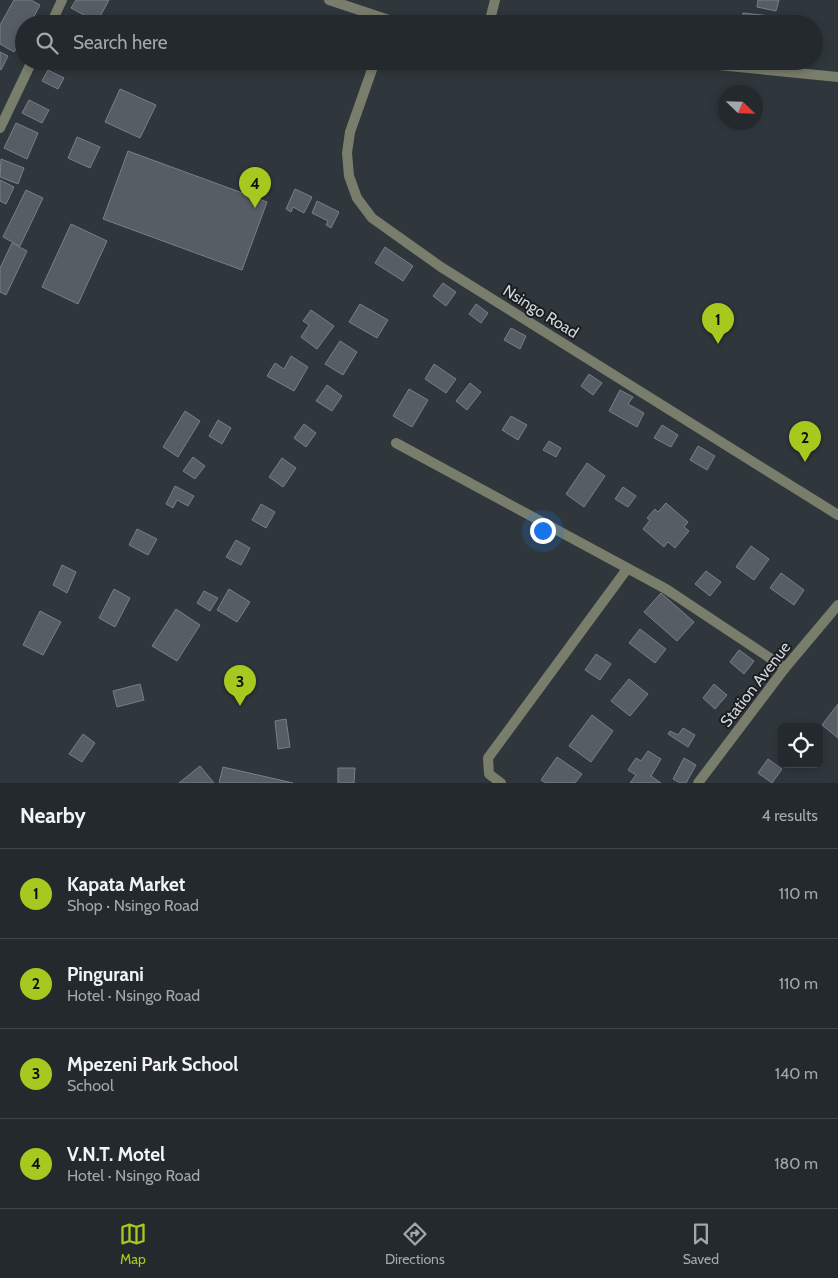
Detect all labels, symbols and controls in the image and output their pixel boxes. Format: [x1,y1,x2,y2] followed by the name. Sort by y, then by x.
[15,15,823,70] search box
[33,29,61,57] icon: search
[73,31,167,54] text: Search here
[718,85,763,130] north arrow
[239,167,271,208] pin: 4
[500,281,582,342] street label: Nsingo Road
[702,303,734,344] pin: 1
[789,421,821,462] pin: 2
[530,518,556,544] your location
[716,638,795,731] street label: Station Avenue
[224,665,256,706] pin: 3
[778,723,823,768] map controls
[778,723,823,768] button: locate
[20,803,86,828] text: Nearby
[761,806,818,825] text: 4 results
[67,873,185,896] text: Kapata Market
[33,884,39,903] text: 1
[779,884,818,903] text: 110 m
[67,896,199,915] text: Shop · Nsingo Road
[67,963,144,986] text: Pingurani
[32,974,40,993] text: 2
[779,974,818,993] text: 110 m
[67,986,200,1005] text: Hotel · Nsingo Road
[67,1053,238,1076] text: Mpezeni Park School
[32,1064,40,1083] text: 3
[775,1064,818,1083] text: 140 m
[67,1076,114,1095] text: School
[67,1143,165,1166] text: V.N.T. Motel
[31,1154,41,1173] text: 4
[774,1154,818,1173] text: 180 m
[67,1166,200,1185] text: Hotel · Nsingo Road
[119,1220,147,1268] tab: Map
[385,1220,445,1268] tab: Directions
[683,1220,719,1268] tab: Saved

